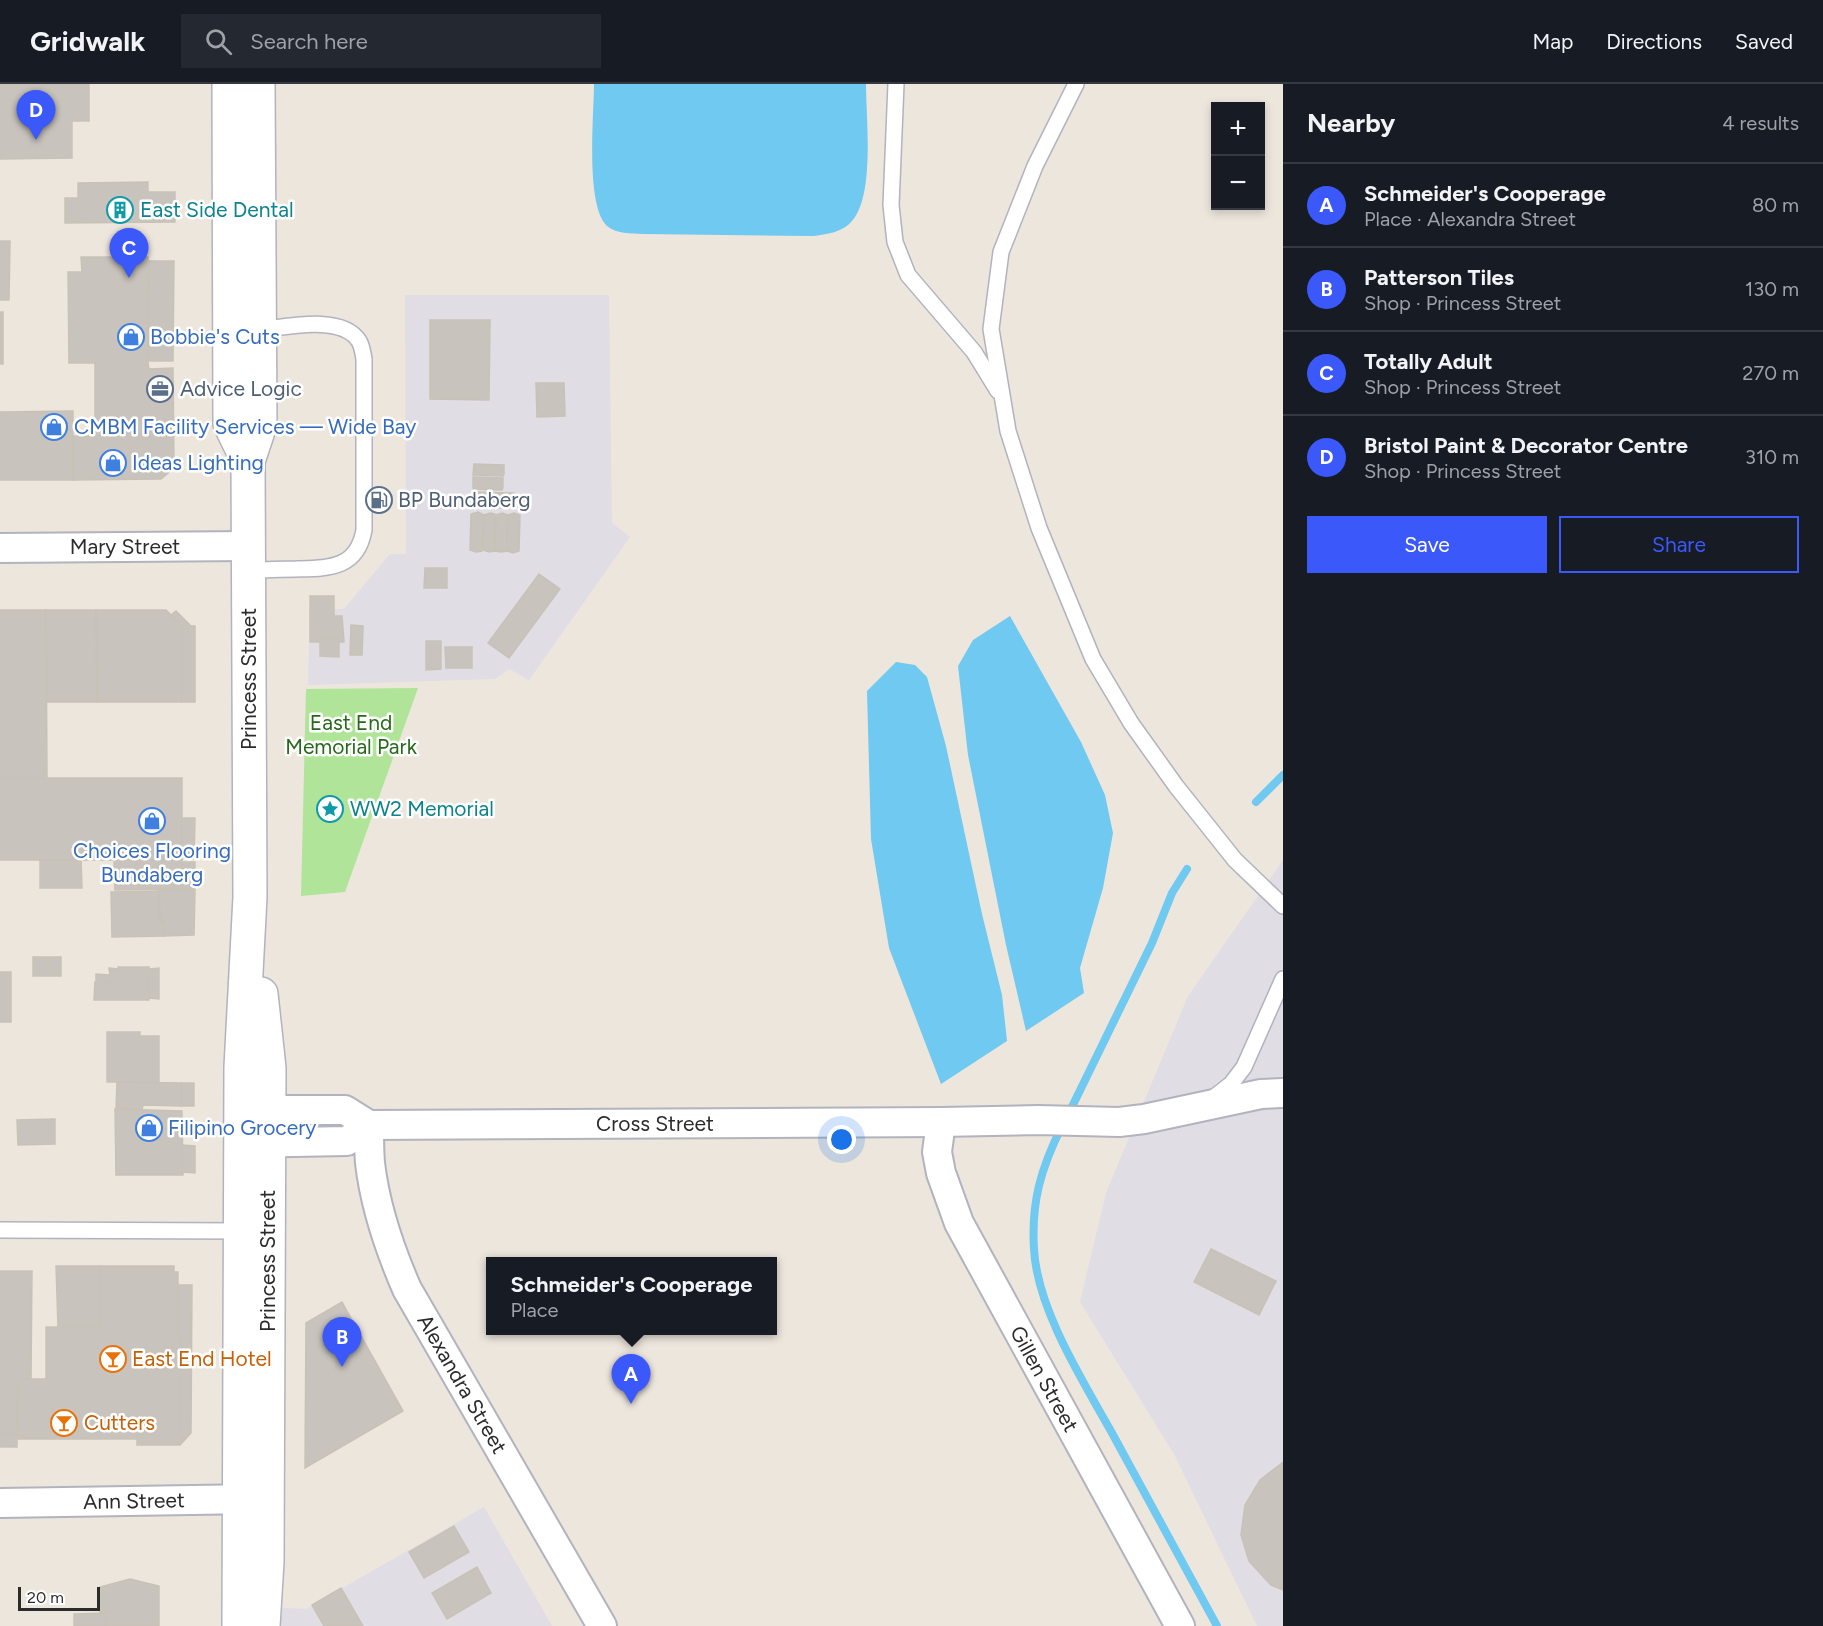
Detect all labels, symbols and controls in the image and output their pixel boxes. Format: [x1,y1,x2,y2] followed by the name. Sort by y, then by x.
[181,14,601,68] search box
[30,24,145,58] text: Gridwalk
[202,25,235,58] icon: search
[250,28,368,55] text: Search here
[1532,29,1573,54] text: Map
[1606,29,1702,54] text: Directions
[1735,29,1793,54] text: Saved
[16,91,56,140] pin: D
[1211,102,1265,210] map controls
[1211,102,1265,156] button: +
[1307,107,1395,139] text: Nearby
[1722,111,1799,135] text: 4 results
[1211,156,1265,210] button: −
[1364,180,1606,207] text: Schmeider's Cooperage
[1319,193,1334,217] text: A
[1752,193,1799,217] text: 80 m
[105,195,135,225] building icon: East Side Dental
[140,197,294,222] place label: East Side Dental
[1364,207,1576,231] text: Place · Alexandra Street
[110,228,148,278] pin: C
[1364,264,1514,291] text: Patterson Tiles
[1320,277,1333,301] text: B
[1745,277,1799,301] text: 130 m
[1364,291,1561,315] text: Shop · Princess Street
[116,322,146,352] shop icon: Bobbie's Cuts
[150,324,280,349] place label: Bobbie's Cuts
[1364,348,1493,375] text: Totally Adult
[1319,361,1334,385] text: C
[1742,361,1799,385] text: 270 m
[145,374,175,404] office icon: Advice Logic
[1364,375,1561,399] text: Shop · Princess Street
[180,376,302,401] place label: Advice Logic
[39,412,69,442] shop icon: CMBM Facility Services — Wide Bay
[74,414,416,439] place label: CMBM Facility Services — Wide Bay
[1364,432,1688,459] text: Bristol Paint & Decorator Centre
[1320,445,1334,469] text: D
[1745,445,1799,469] text: 310 m
[98,448,128,478] shop icon: Ideas Lighting
[132,450,264,475] place label: Ideas Lighting
[1364,459,1561,483] text: Shop · Princess Street
[364,485,394,515] fuel station icon: BP Bundaberg
[398,487,531,512] place label: BP Bundaberg
[1307,516,1547,573] button: Save
[1559,516,1799,573] button: Share
[70,534,180,559] street label: Mary Street
[236,608,261,750] street label: Princess Street
[285,710,418,759] park label: East End Memorial Park
[315,794,345,824] place icon: WW2 Memorial
[350,796,494,821] place label: WW2 Memorial
[137,806,167,836] shop icon: Choices Flooring Bundaberg
[73,838,231,887] place label: Choices Flooring Bundaberg
[596,1111,714,1136] street label: Cross Street
[134,1113,164,1143] shop icon: Filipino Grocery
[168,1115,316,1140] place label: Filipino Grocery
[827,1125,856,1154] your location
[255,1190,280,1332] street label: Princess Street
[486,1257,777,1335] popup
[511,1271,752,1298] text: Schmeider's Cooperage
[511,1298,558,1322] text: Place
[412,1310,512,1458] street label: Alexandra Street
[322,1318,362,1367] pin: B
[1005,1321,1084,1436] street label: Gillen Street
[98,1344,128,1374] bar icon: East End Hotel
[132,1346,272,1371] place label: East End Hotel
[612,1354,650,1404] pin: A
[49,1408,79,1438] bar icon: Cutters
[84,1410,155,1435] place label: Cutters
[83,1487,185,1514] street label: Ann Street
[18,1584,100,1612] scale bar
[27,1588,64,1607] text: 20 m

